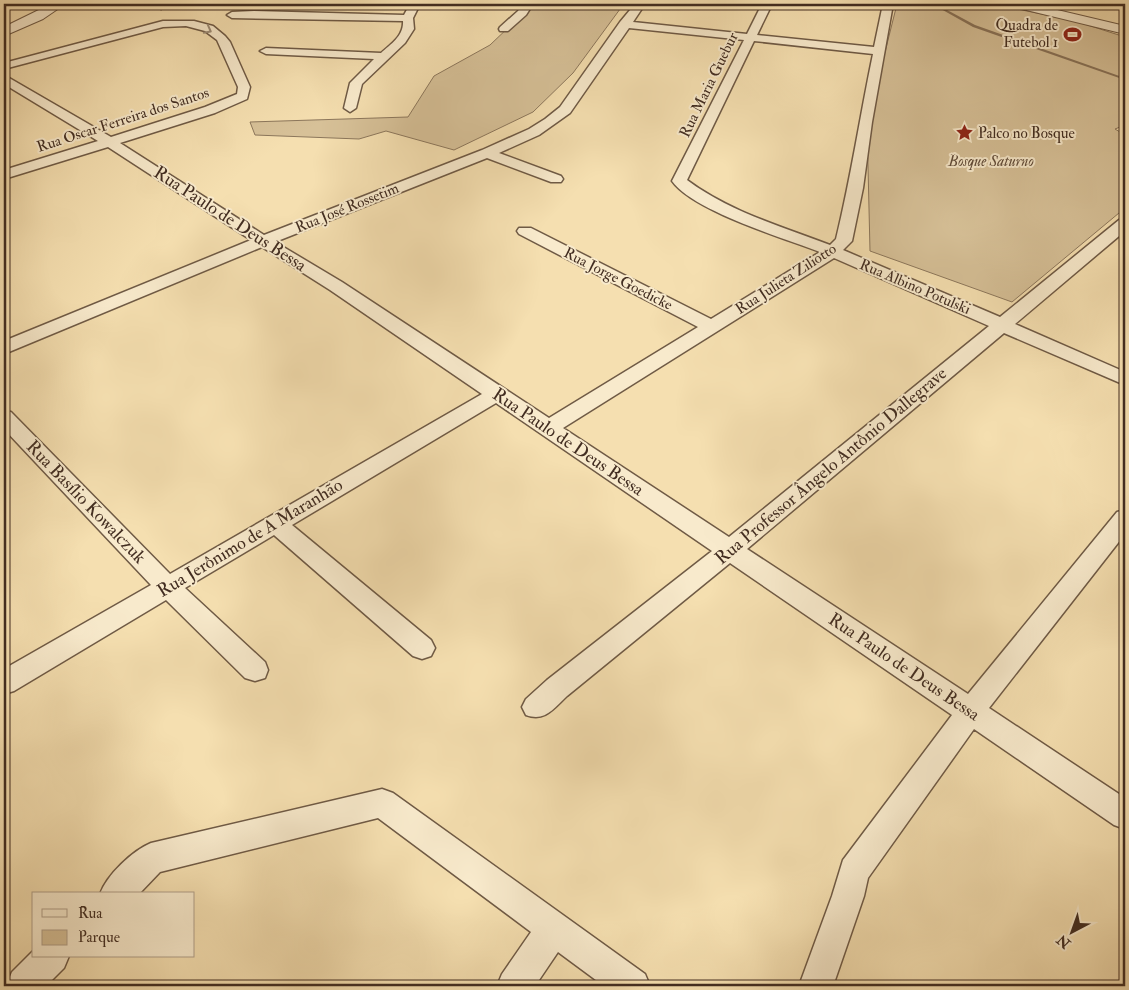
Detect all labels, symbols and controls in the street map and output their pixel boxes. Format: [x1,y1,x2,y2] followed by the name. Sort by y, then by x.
[995,16,1058,52] place label: Quadra de Futebol 1
[202,24,211,34] one-way arrow
[1062,24,1082,44] sports icon: Quadra de Futebol 1
[675,29,743,141] street label: Rua Maria Guebur
[35,83,211,157] street label: Rua Oscar Ferreira dos Santos
[954,123,974,143] place icon: Palco no Bosque
[978,124,1075,143] place label: Palco no Bosque
[947,152,1034,171] park label: Bosque Saturno
[149,161,311,277] street label: Rua Paulo de Deus Bessa
[292,178,402,238] street label: Rua José Rossetim
[732,239,841,320] street label: Rua Julieta Ziliotto
[560,243,676,316] street label: Rua Jorge Goedicke
[857,255,973,319] street label: Rua Albino Potulski
[710,362,952,570] street label: Rua Professor Ângelo Antônio Dallegrave
[488,383,649,502] street label: Rua Paulo de Deus Bessa
[21,435,151,569] street label: Rua Basílio Kowalczuk
[153,473,347,603] street label: Rua Jerônimo de A Maranhão
[824,608,985,727] street label: Rua Paulo de Deus Bessa
[32,892,195,958] legend
[78,904,103,923] text: Rua
[1046,908,1096,958] north arrow
[78,928,120,947] text: Parque
[1053,931,1075,953] text: N

